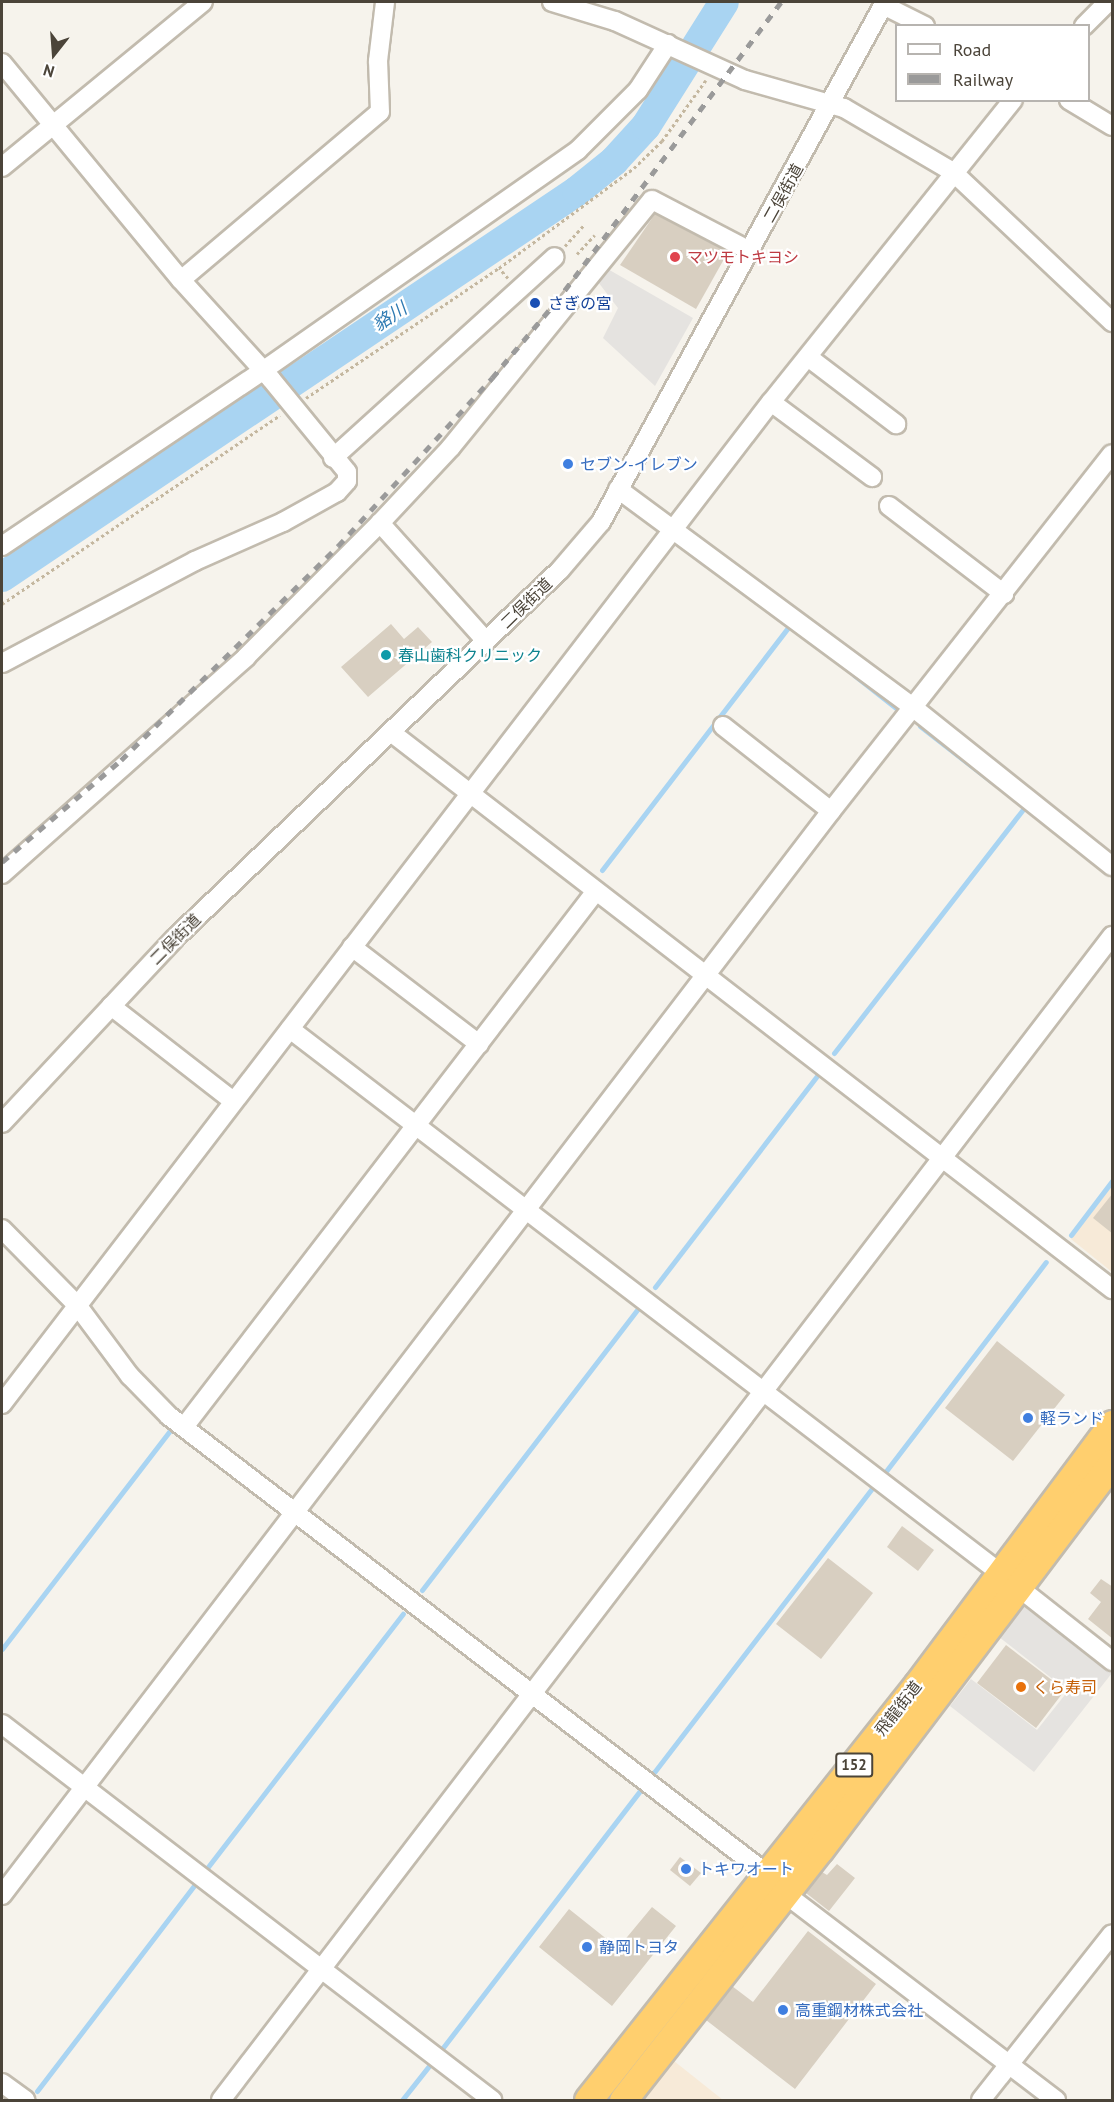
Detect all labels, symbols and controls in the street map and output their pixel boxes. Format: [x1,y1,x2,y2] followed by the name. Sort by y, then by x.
[24,24,84,84] north arrow
[895,24,1090,102] legend
[953,38,991,61] text: Road
[41,60,57,82] text: N
[953,68,1013,91] text: Railway
[759,160,807,226] street label: 二俣街道
[687,247,799,267] place label: マツモトキヨシ
[668,250,682,264] marker: マツモトキヨシ
[548,293,612,313] place label: さぎの宮
[526,294,544,312] marker: さぎの宮
[369,298,411,336] water label: 貉川
[580,454,698,474] place label: セブン-イレブン
[561,457,575,471] marker: セブン-イレブン
[496,574,556,632] street label: 二俣街道
[398,645,542,665] place label: 春山歯科クリニック
[379,648,393,662] marker: 春山歯科クリニック
[146,910,204,968] street label: 二俣街道
[1040,1408,1104,1428] place label: 軽ランド
[1021,1411,1035,1425] marker: 軽ランド
[871,1677,925,1739] street label: 飛龍街道
[1033,1677,1097,1697] place label: くら寿司
[1014,1680,1028,1694] marker: くら寿司
[834,1753,874,1777] road number: 152
[698,1859,794,1879] place label: トキワオート
[679,1862,693,1876] marker: トキワオート
[599,1937,679,1957] place label: 静岡トヨタ
[580,1940,594,1954] marker: 静岡トヨタ
[795,2000,923,2020] place label: 高重鋼材株式会社
[776,2003,790,2017] marker: 高重鋼材株式会社

